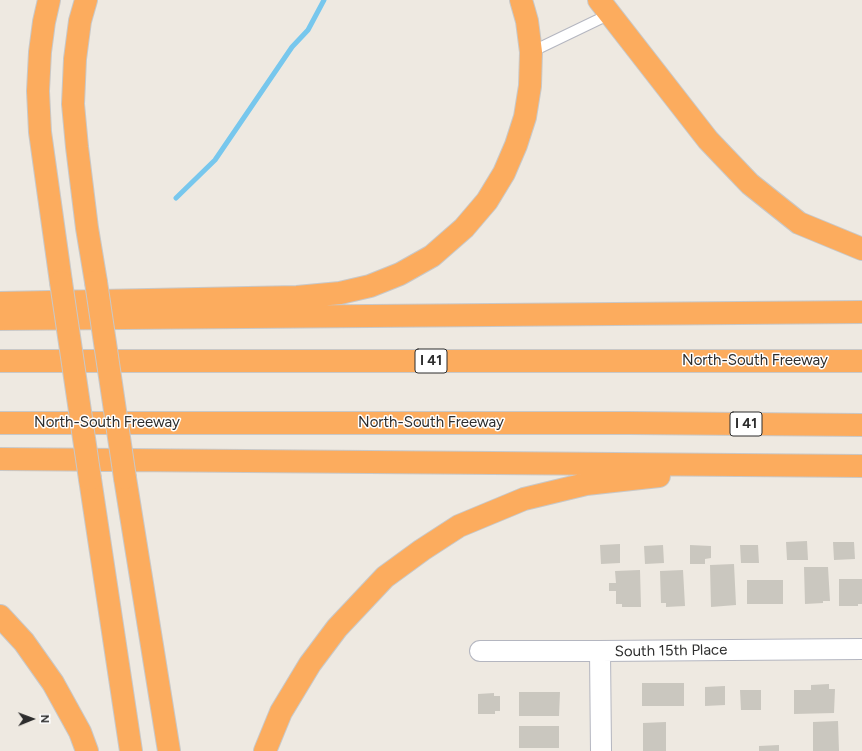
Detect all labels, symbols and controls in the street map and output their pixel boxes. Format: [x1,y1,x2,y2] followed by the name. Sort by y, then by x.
[415,349,447,373] road number: I 41
[682,352,828,370] street label: North-South Freeway
[730,412,762,436] road number: I 41
[34,414,180,432] street label: North-South Freeway
[358,414,504,432] street label: North-South Freeway
[615,641,727,661] street label: South 15th Place
[12,699,52,739] north arrow
[38,714,51,723] text: N

